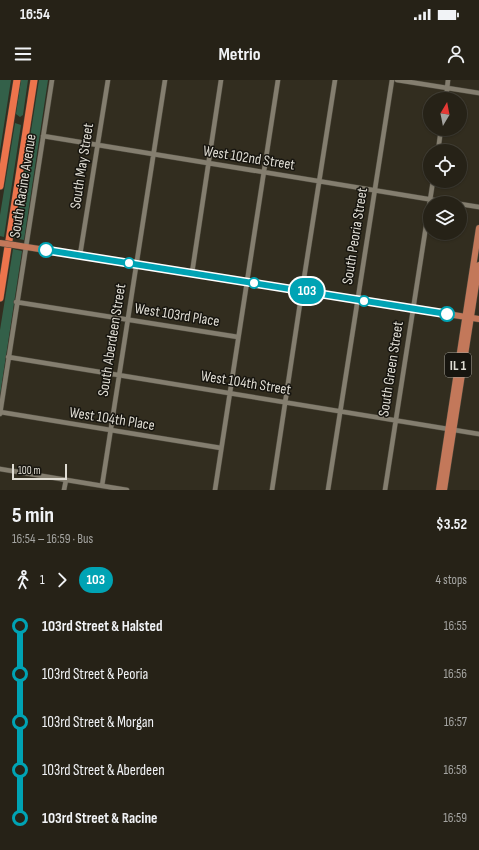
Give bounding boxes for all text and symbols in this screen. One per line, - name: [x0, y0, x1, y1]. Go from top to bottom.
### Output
- text: 16:54: [20, 5, 50, 24]
- icon: menu: [12, 43, 34, 65]
- icon: person: [445, 43, 467, 65]
- text: Metrio: [218, 44, 261, 65]
- north arrow: [423, 92, 467, 136]
- map controls: [423, 92, 467, 240]
- street label: South May Street: [66, 121, 98, 210]
- street label: South Racine Avenue: [5, 133, 41, 239]
- street label: West 102nd Street: [202, 141, 297, 175]
- button: locate: [423, 144, 467, 188]
- street label: South Peoria Street: [338, 186, 372, 286]
- button: layers: [423, 196, 467, 240]
- unlabelled marker: [38, 242, 54, 258]
- unlabelled marker: [123, 257, 135, 269]
- unlabelled marker: [248, 277, 260, 289]
- line badge: 103: [284, 278, 330, 304]
- street label: South Aberdeen Street: [94, 282, 130, 398]
- text: 103: [298, 282, 316, 299]
- unlabelled marker: [358, 295, 370, 307]
- street label: West 103rd Place: [133, 299, 221, 331]
- unlabelled marker: [439, 306, 455, 322]
- street label: South Green Street: [374, 319, 408, 418]
- road number: IL 1: [445, 353, 471, 377]
- street label: West 104th Street: [200, 366, 293, 400]
- street label: West 104th Place: [68, 403, 156, 435]
- scale bar: [12, 462, 67, 481]
- text: 100 m: [18, 464, 40, 477]
- text: 5 min: [12, 502, 54, 529]
- text: $3.52: [436, 515, 467, 534]
- text: 16:54 – 16:59 · Bus: [12, 531, 93, 547]
- icon: walk: [12, 569, 34, 591]
- icon: forward: [51, 569, 73, 591]
- text: 103: [87, 571, 105, 588]
- text: 1: [40, 572, 45, 588]
- text: 4 stops: [436, 572, 467, 588]
- text: 103rd Street & Halsted: [42, 617, 162, 636]
- text: 16:55: [444, 618, 467, 634]
- text: 103rd Street & Peoria: [42, 665, 148, 684]
- text: 16:56: [443, 666, 467, 682]
- text: 103rd Street & Morgan: [42, 713, 154, 732]
- text: 16:57: [444, 714, 467, 730]
- text: 103rd Street & Aberdeen: [42, 761, 165, 780]
- text: 16:58: [443, 762, 467, 778]
- text: 103rd Street & Racine: [42, 809, 157, 828]
- text: 16:59: [443, 810, 467, 826]

